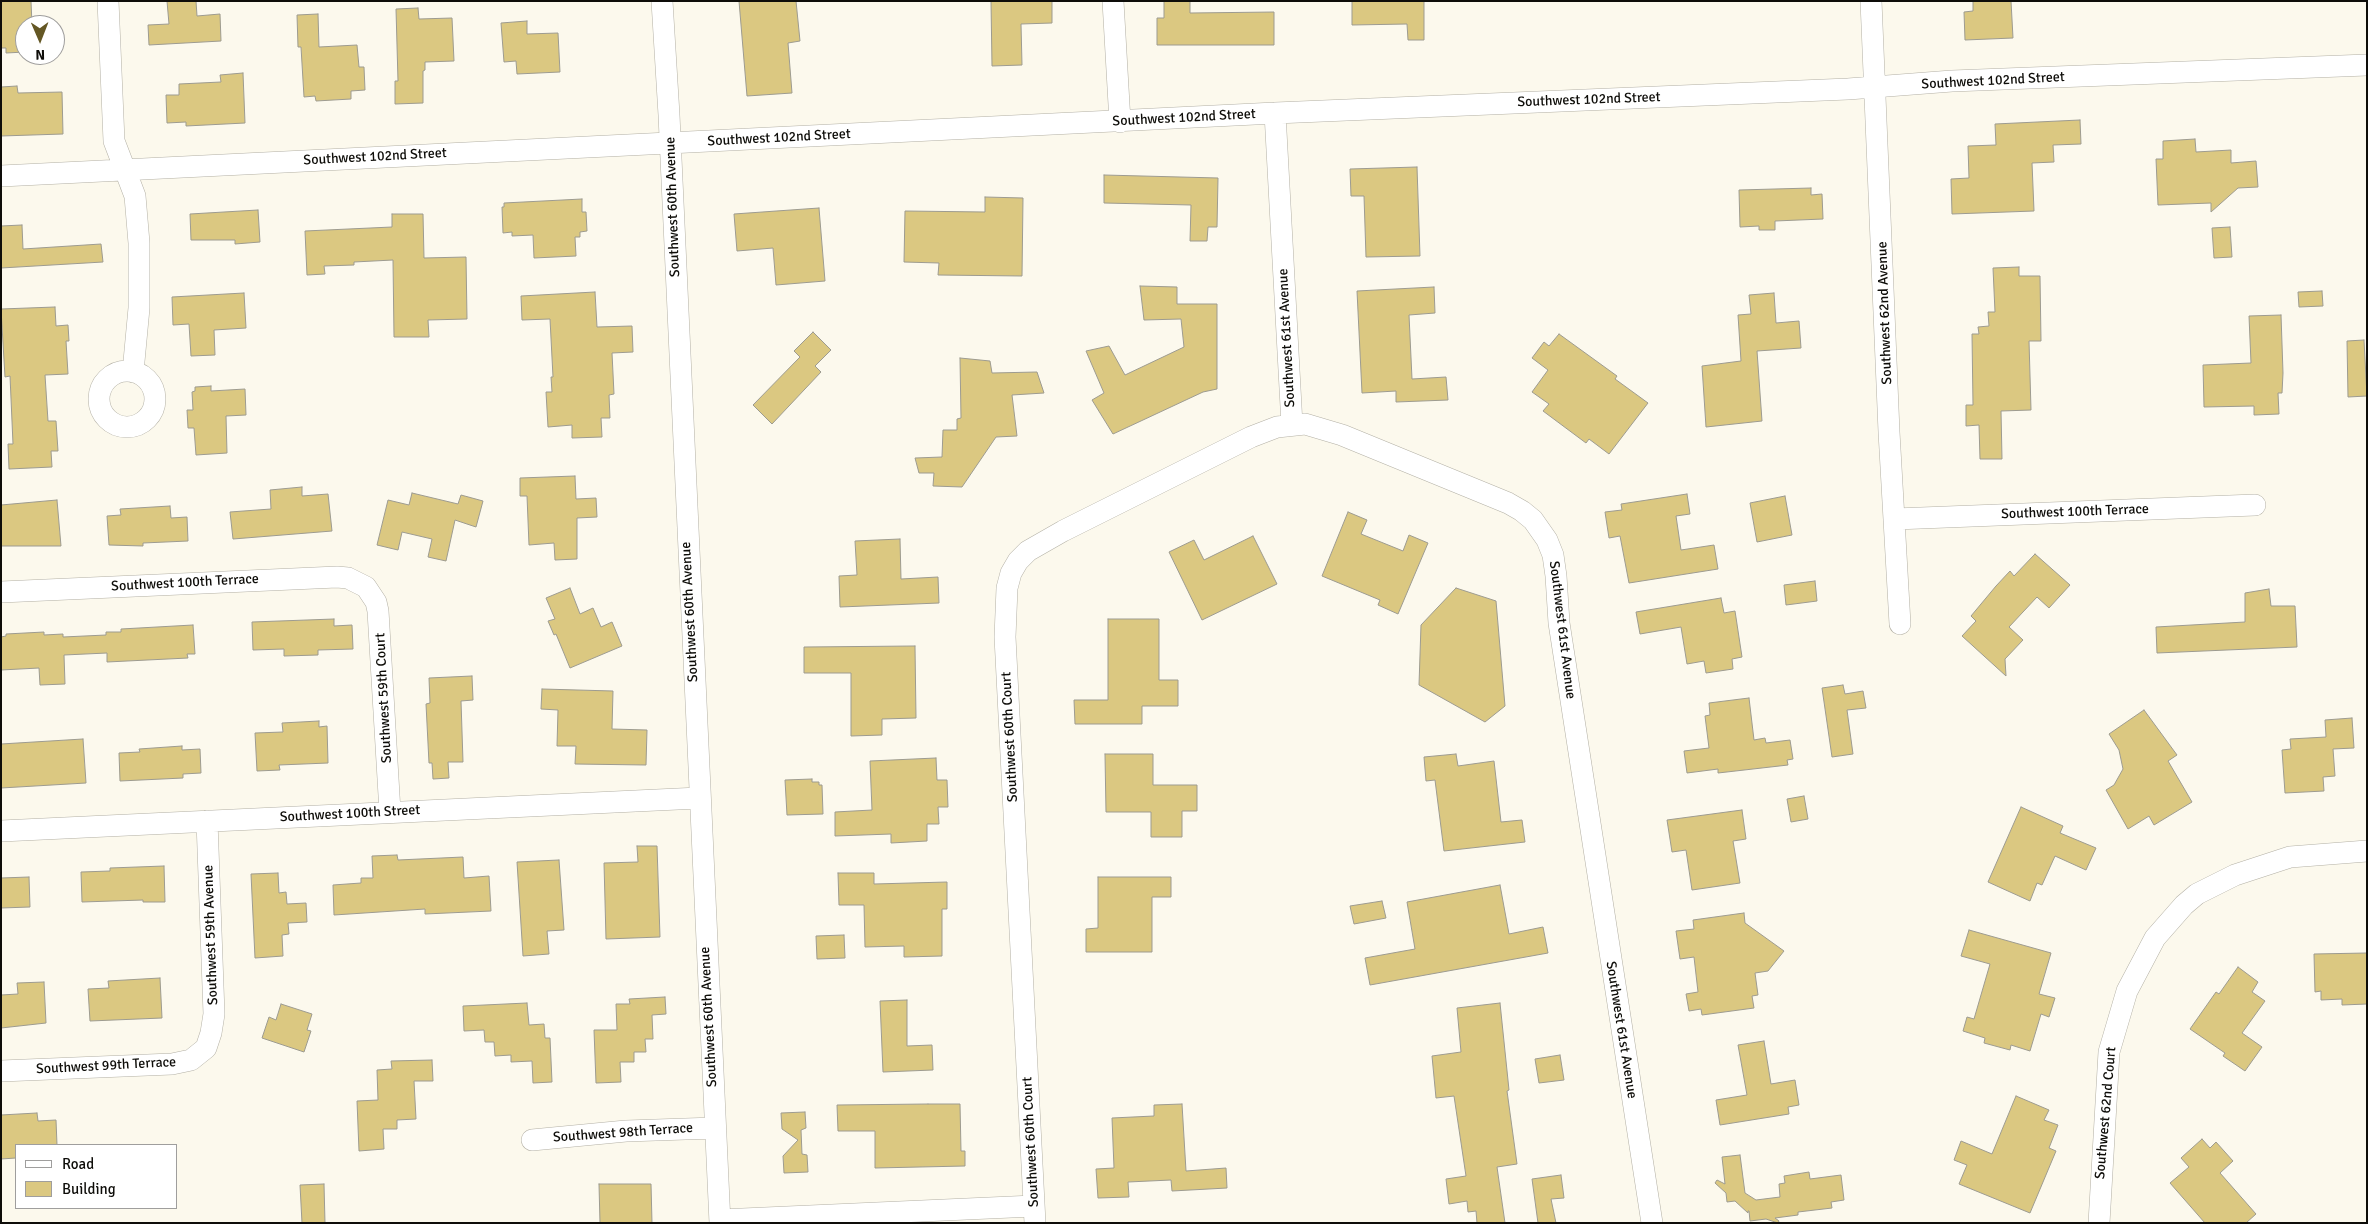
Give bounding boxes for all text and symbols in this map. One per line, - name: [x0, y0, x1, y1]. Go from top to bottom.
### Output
- north arrow: [15, 15, 65, 65]
- text: N: [35, 46, 45, 63]
- street label: Southwest 102nd Street: [1921, 69, 2065, 93]
- street label: Southwest 102nd Street: [1517, 89, 1661, 111]
- street label: Southwest 102nd Street: [1112, 106, 1256, 130]
- street label: Southwest 102nd Street: [707, 126, 851, 150]
- street label: Southwest 60th Avenue: [662, 136, 684, 278]
- street label: Southwest 102nd Street: [303, 145, 447, 169]
- street label: Southwest 62nd Avenue: [1874, 241, 1896, 385]
- street label: Southwest 61st Avenue: [1275, 268, 1299, 408]
- street label: Southwest 100th Terrace: [2001, 501, 2149, 523]
- street label: Southwest 60th Avenue: [678, 541, 702, 683]
- street label: Southwest 61st Avenue: [1545, 560, 1579, 700]
- street label: Southwest 100th Terrace: [111, 571, 259, 595]
- street label: Southwest 59th Court: [372, 632, 396, 764]
- street label: Southwest 60th Court: [998, 671, 1022, 803]
- street label: Southwest 100th Street: [279, 802, 421, 826]
- street label: Southwest 59th Avenue: [200, 864, 222, 1006]
- street label: Southwest 60th Avenue: [697, 946, 721, 1088]
- street label: Southwest 61st Avenue: [1602, 960, 1640, 1100]
- street label: Southwest 62nd Court: [2092, 1046, 2120, 1180]
- street label: Southwest 99th Terrace: [36, 1054, 176, 1078]
- street label: Southwest 60th Court: [1019, 1076, 1043, 1208]
- street label: Southwest 98th Terrace: [552, 1120, 694, 1146]
- legend: [15, 1144, 178, 1209]
- text: Road: [62, 1155, 94, 1173]
- text: Building: [62, 1180, 116, 1198]

